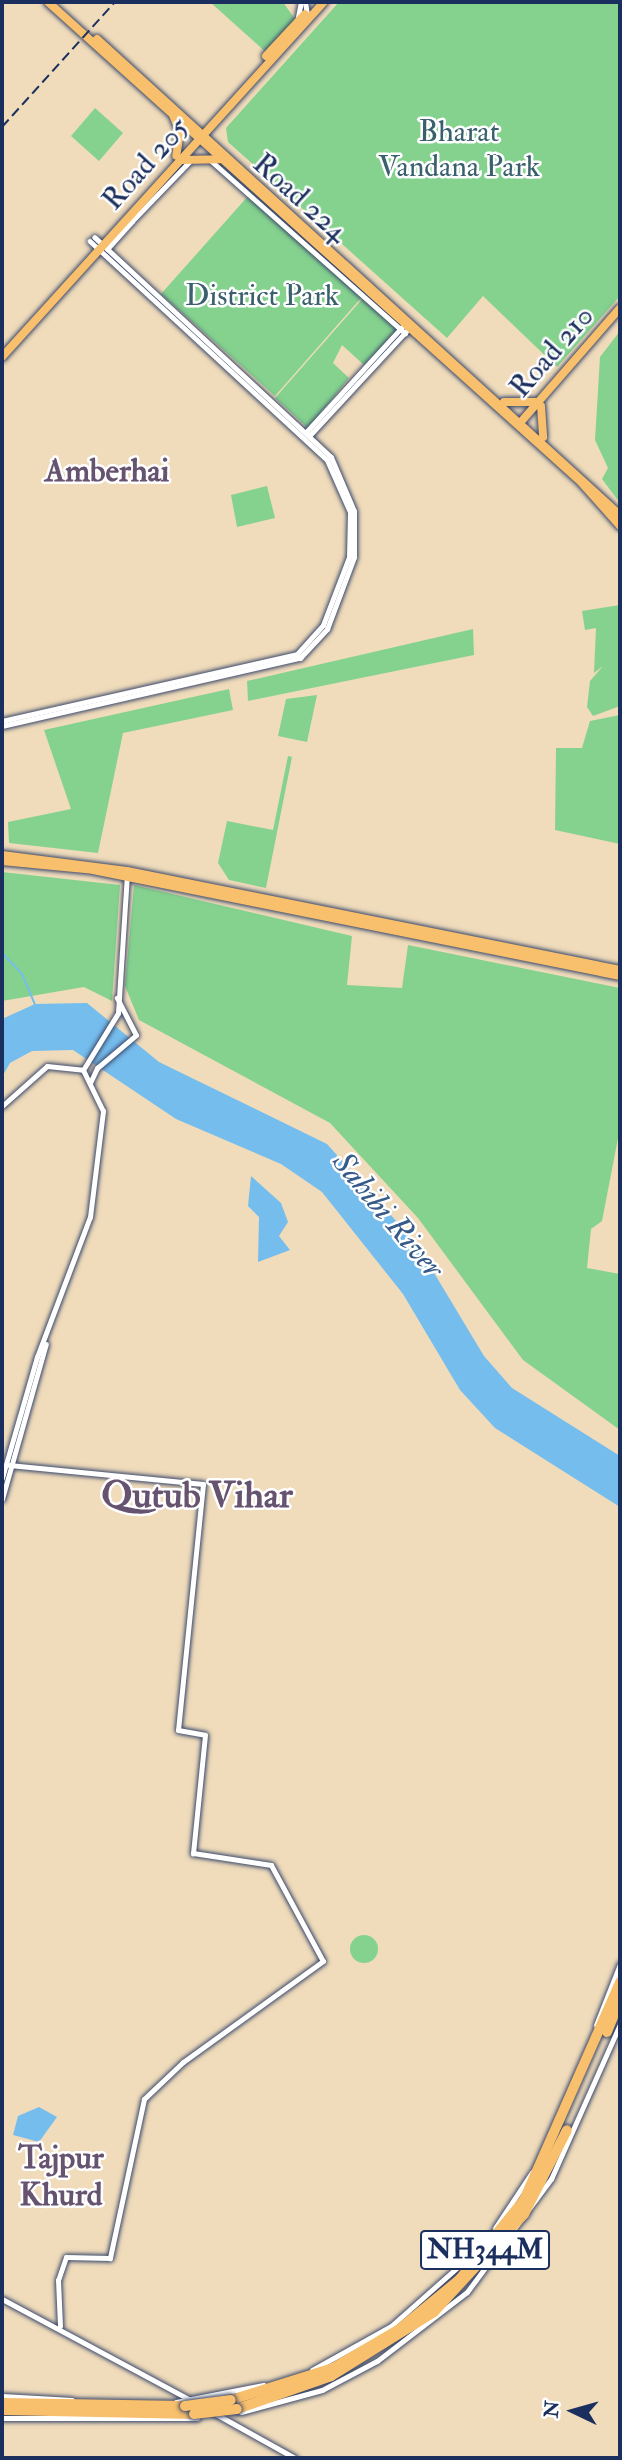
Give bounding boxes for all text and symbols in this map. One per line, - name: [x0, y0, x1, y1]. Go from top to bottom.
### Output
- street label: Road 205: [95, 110, 197, 218]
- park label: Bharat Vandana Park: [378, 114, 540, 184]
- street label: Road 224: [245, 146, 355, 250]
- park label: District Park: [185, 278, 339, 314]
- street label: Road 210: [502, 299, 602, 405]
- district label: Amberhai: [45, 452, 169, 490]
- water label: Sahibi River: [324, 1144, 452, 1286]
- district label: Qutub Vihar: [101, 1474, 293, 1518]
- district label: Tajpur Khurd: [18, 2140, 104, 2215]
- road number: NH344M: [419, 2226, 552, 2274]
- north arrow: [538, 2376, 608, 2446]
- text: N: [539, 2400, 565, 2419]

